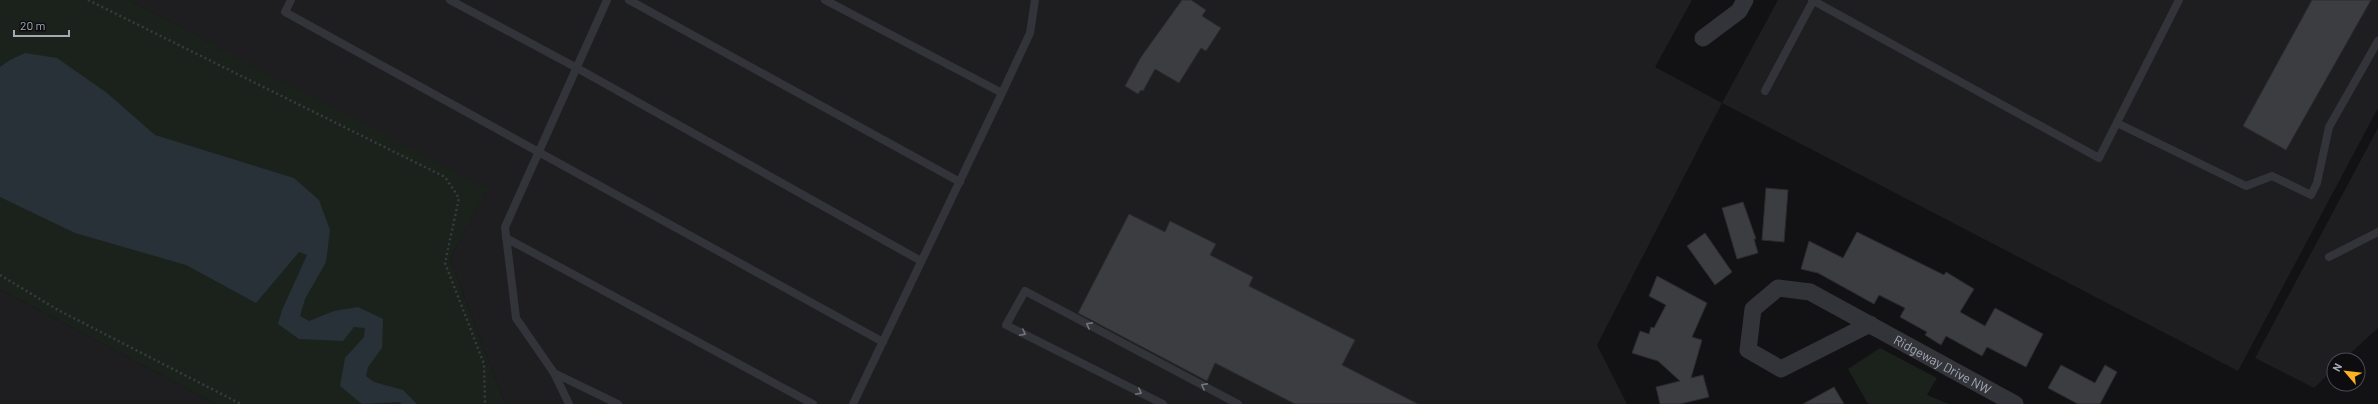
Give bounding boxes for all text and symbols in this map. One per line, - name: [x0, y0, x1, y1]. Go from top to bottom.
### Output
- scale bar: [14, 12, 69, 38]
- text: 20 m: [20, 18, 46, 32]
- one-way arrow: [1086, 322, 1093, 330]
- one-way arrow: [1019, 329, 1027, 336]
- street label: Ridgeway Drive NW: [1891, 331, 1994, 398]
- north arrow: [2326, 352, 2366, 392]
- text: N: [2329, 361, 2344, 373]
- one-way arrow: [1201, 383, 1208, 391]
- one-way arrow: [1135, 387, 1143, 395]

